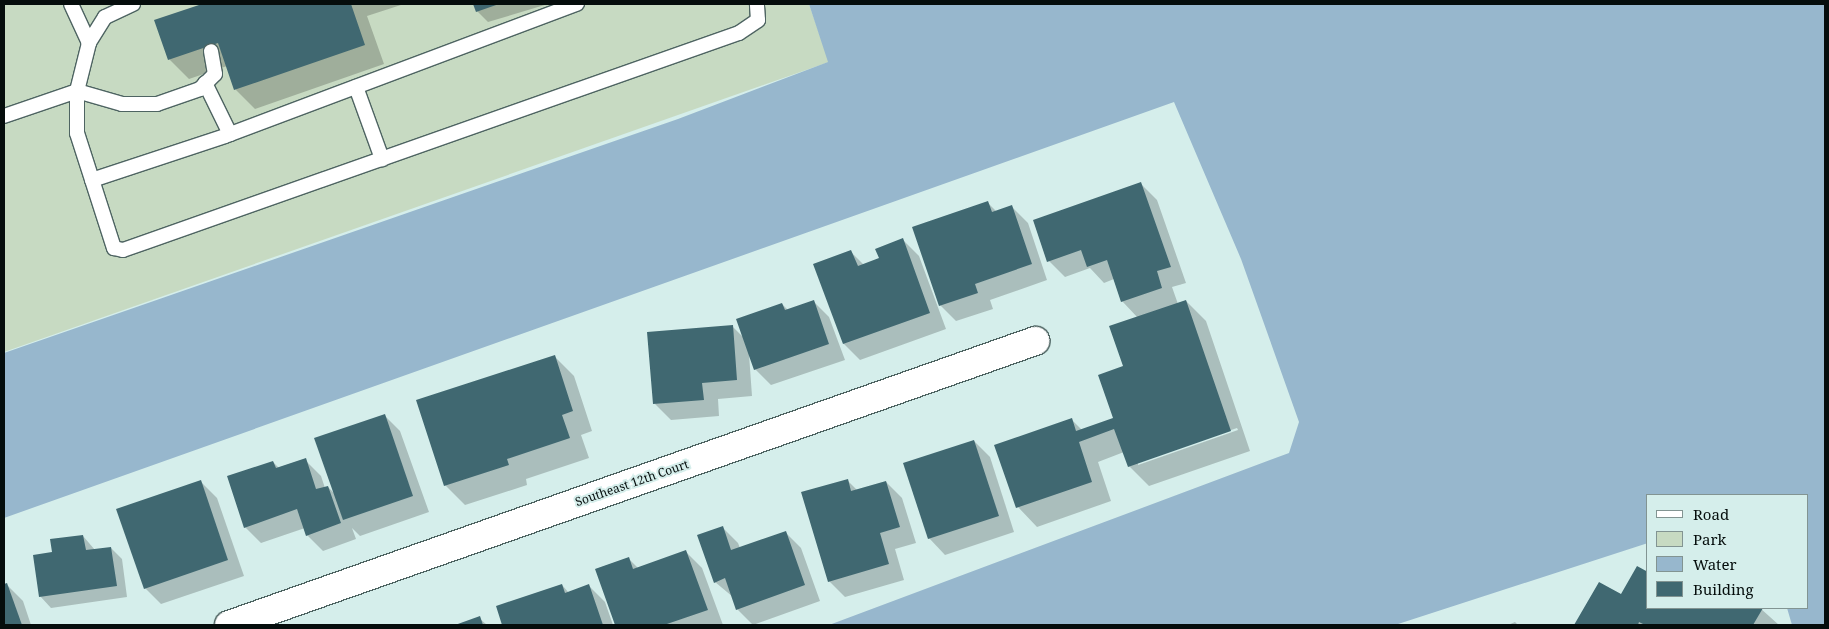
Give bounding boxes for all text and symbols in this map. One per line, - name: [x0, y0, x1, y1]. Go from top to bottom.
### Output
- street label: Southeast 12th Court: [573, 457, 691, 509]
- legend: [1646, 494, 1809, 609]
- text: Road: [1693, 504, 1729, 524]
- text: Park: [1693, 529, 1726, 549]
- text: Water: [1693, 554, 1736, 574]
- text: Building: [1693, 579, 1754, 599]

